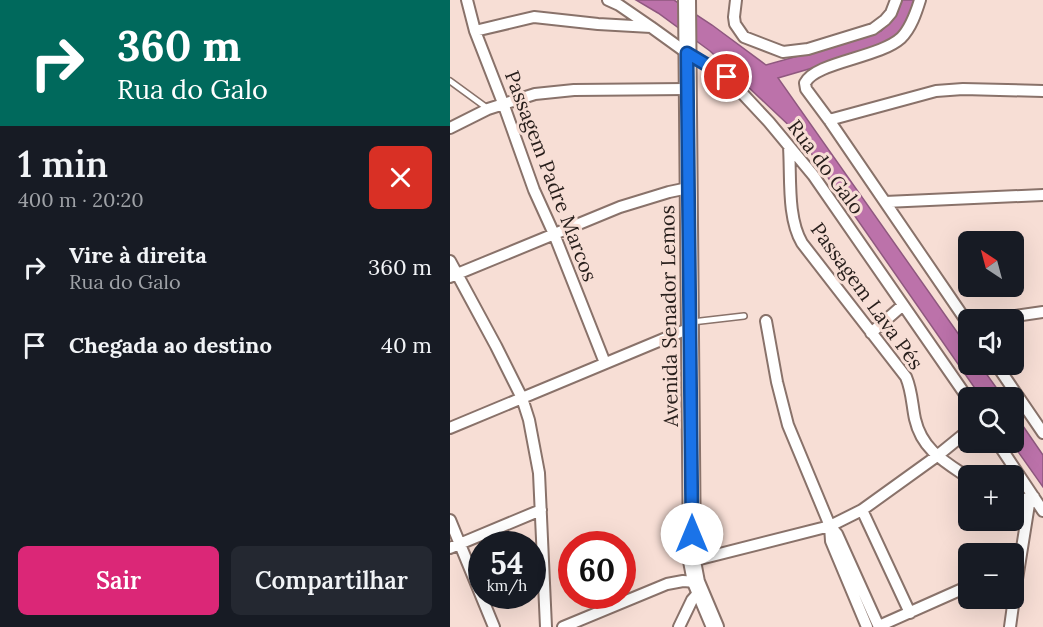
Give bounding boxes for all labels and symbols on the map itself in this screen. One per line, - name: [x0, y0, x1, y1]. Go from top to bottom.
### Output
- pin: [701, 51, 752, 102]
- street label: Passagem Padre Marcos: [500, 67, 603, 285]
- street label: Rua do Galo: [783, 115, 870, 219]
- street label: Avenida Senador Lemos: [654, 205, 683, 428]
- street label: Passagem Lava Pés: [806, 217, 929, 374]
- north arrow: [958, 231, 1024, 297]
- position arrow: [660, 502, 724, 566]
- speed limit sign: 60: [558, 531, 636, 609]

